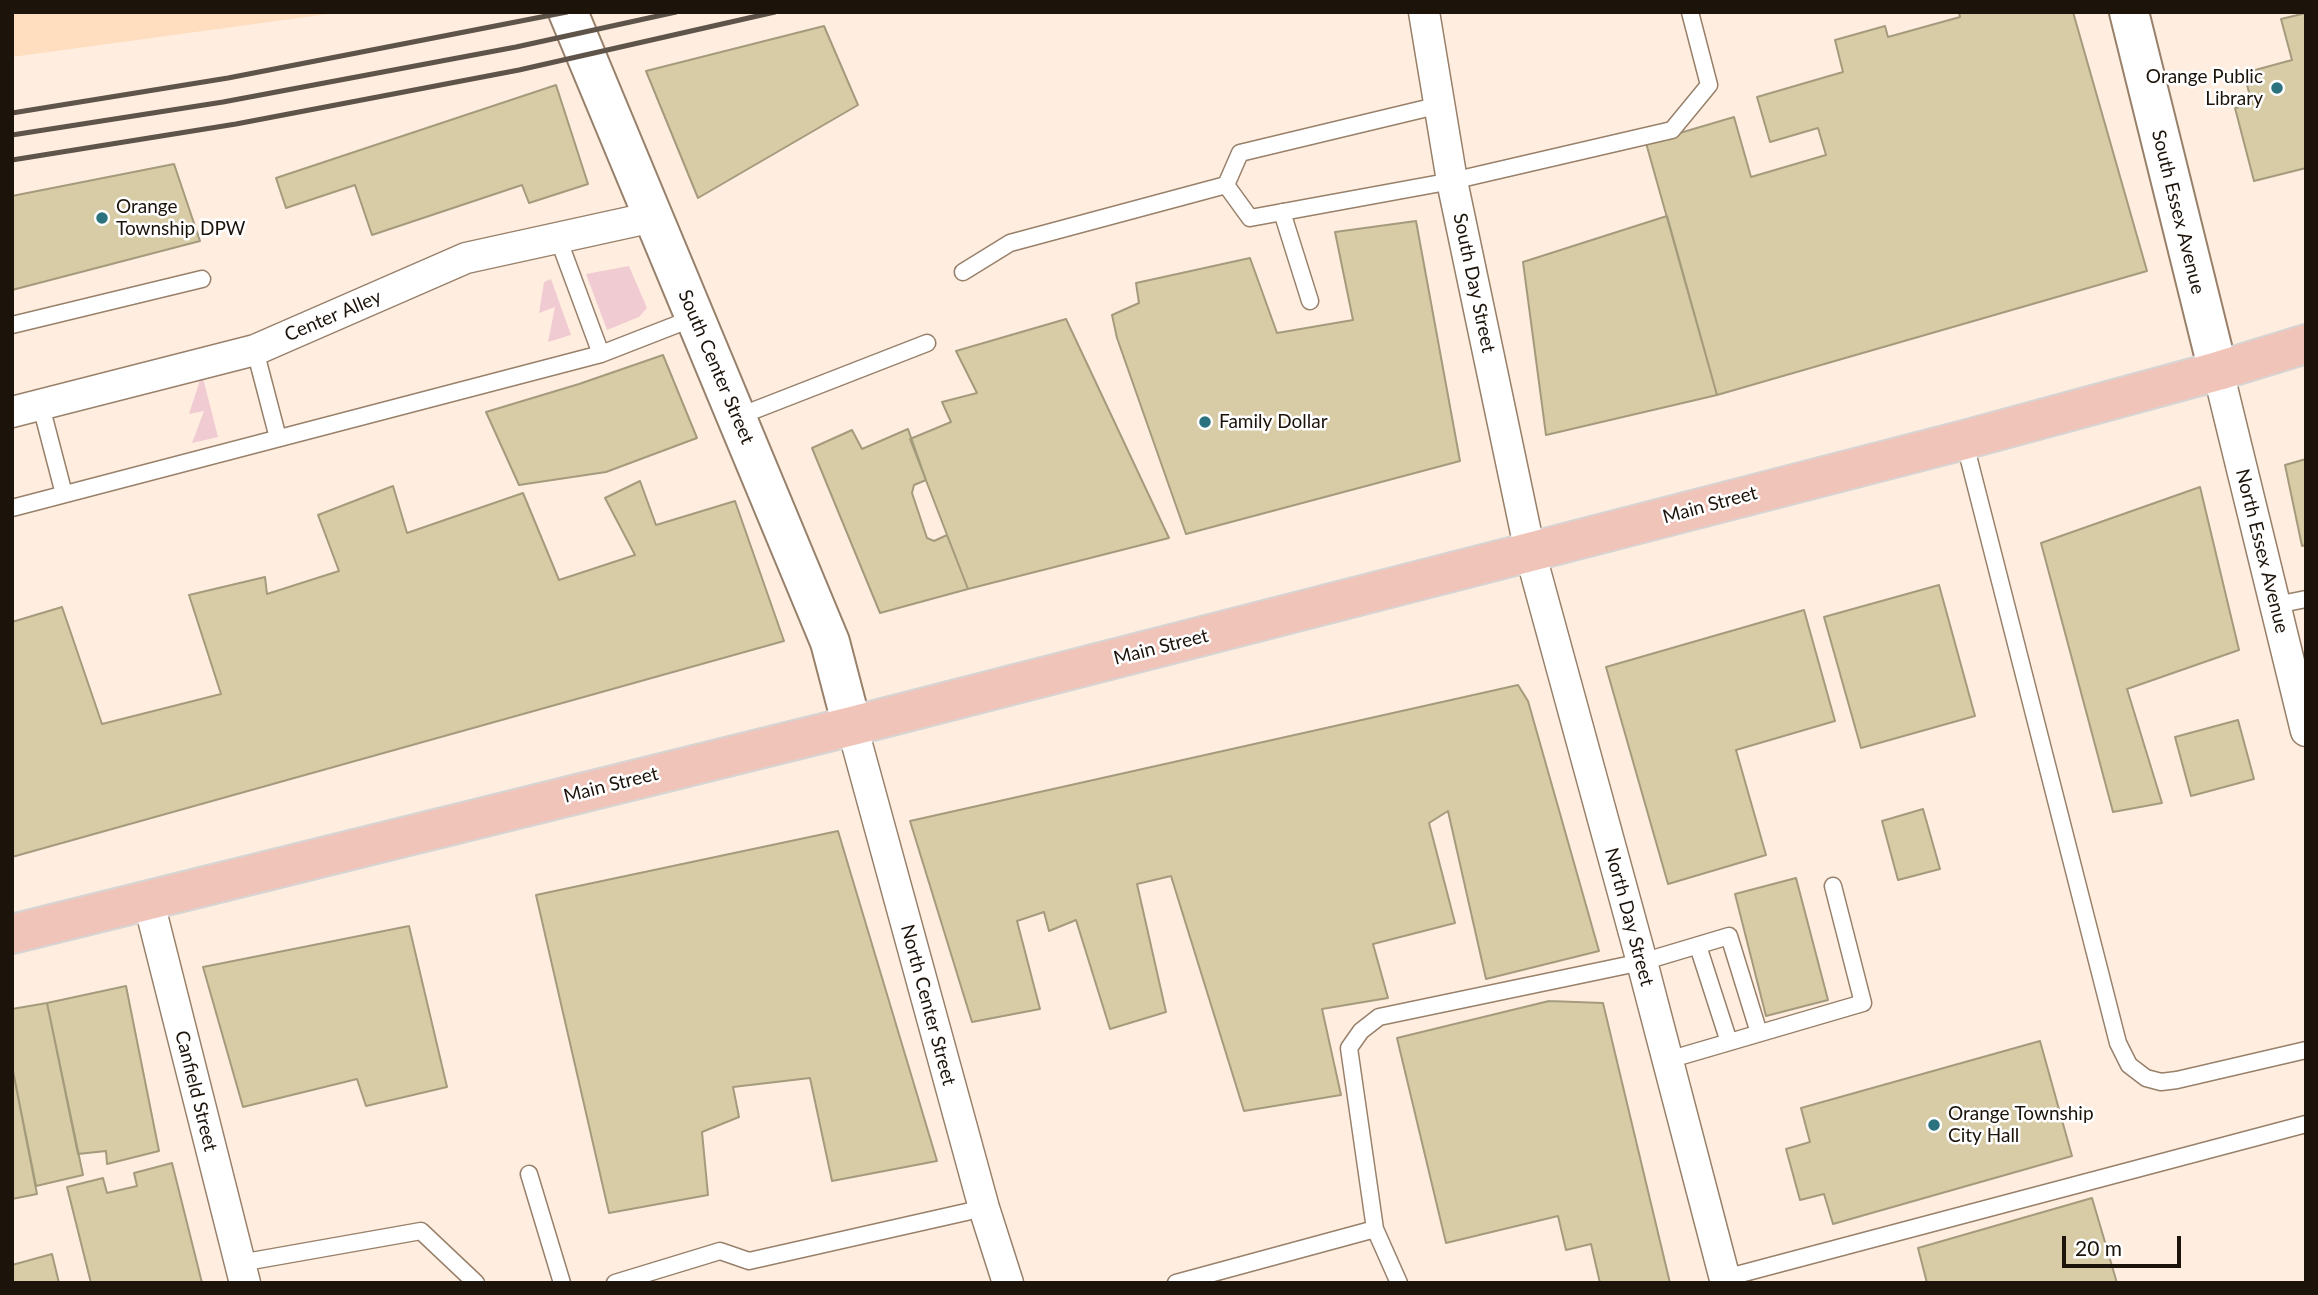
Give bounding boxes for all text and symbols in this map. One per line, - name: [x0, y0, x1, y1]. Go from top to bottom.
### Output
- place label: Orange Public Library: [2146, 66, 2263, 110]
- marker: Orange Public Library: [2269, 80, 2285, 96]
- street label: South Essex Avenue: [2147, 128, 2209, 296]
- place label: Orange Township DPW: [116, 196, 245, 240]
- marker: Orange Township DPW: [94, 210, 110, 226]
- street label: South Day Street: [1448, 211, 1500, 355]
- street label: Center Alley: [281, 285, 385, 347]
- street label: South Center Street: [673, 286, 759, 448]
- place label: Family Dollar: [1219, 411, 1328, 433]
- marker: Family Dollar: [1197, 414, 1213, 430]
- street label: North Essex Avenue: [2231, 466, 2293, 636]
- street label: Main Street: [1660, 481, 1760, 529]
- street label: Main Street: [1111, 624, 1211, 670]
- street label: Main Street: [561, 762, 661, 808]
- street label: North Day Street: [1600, 845, 1658, 989]
- street label: North Center Street: [896, 922, 960, 1088]
- street label: Canfield Street: [170, 1028, 222, 1154]
- place label: Orange Township City Hall: [1948, 1103, 2094, 1147]
- marker: Orange Township City Hall: [1926, 1117, 1942, 1133]
- scale bar: [2066, 1222, 2185, 1266]
- text: 20 m: [2075, 1235, 2122, 1260]

